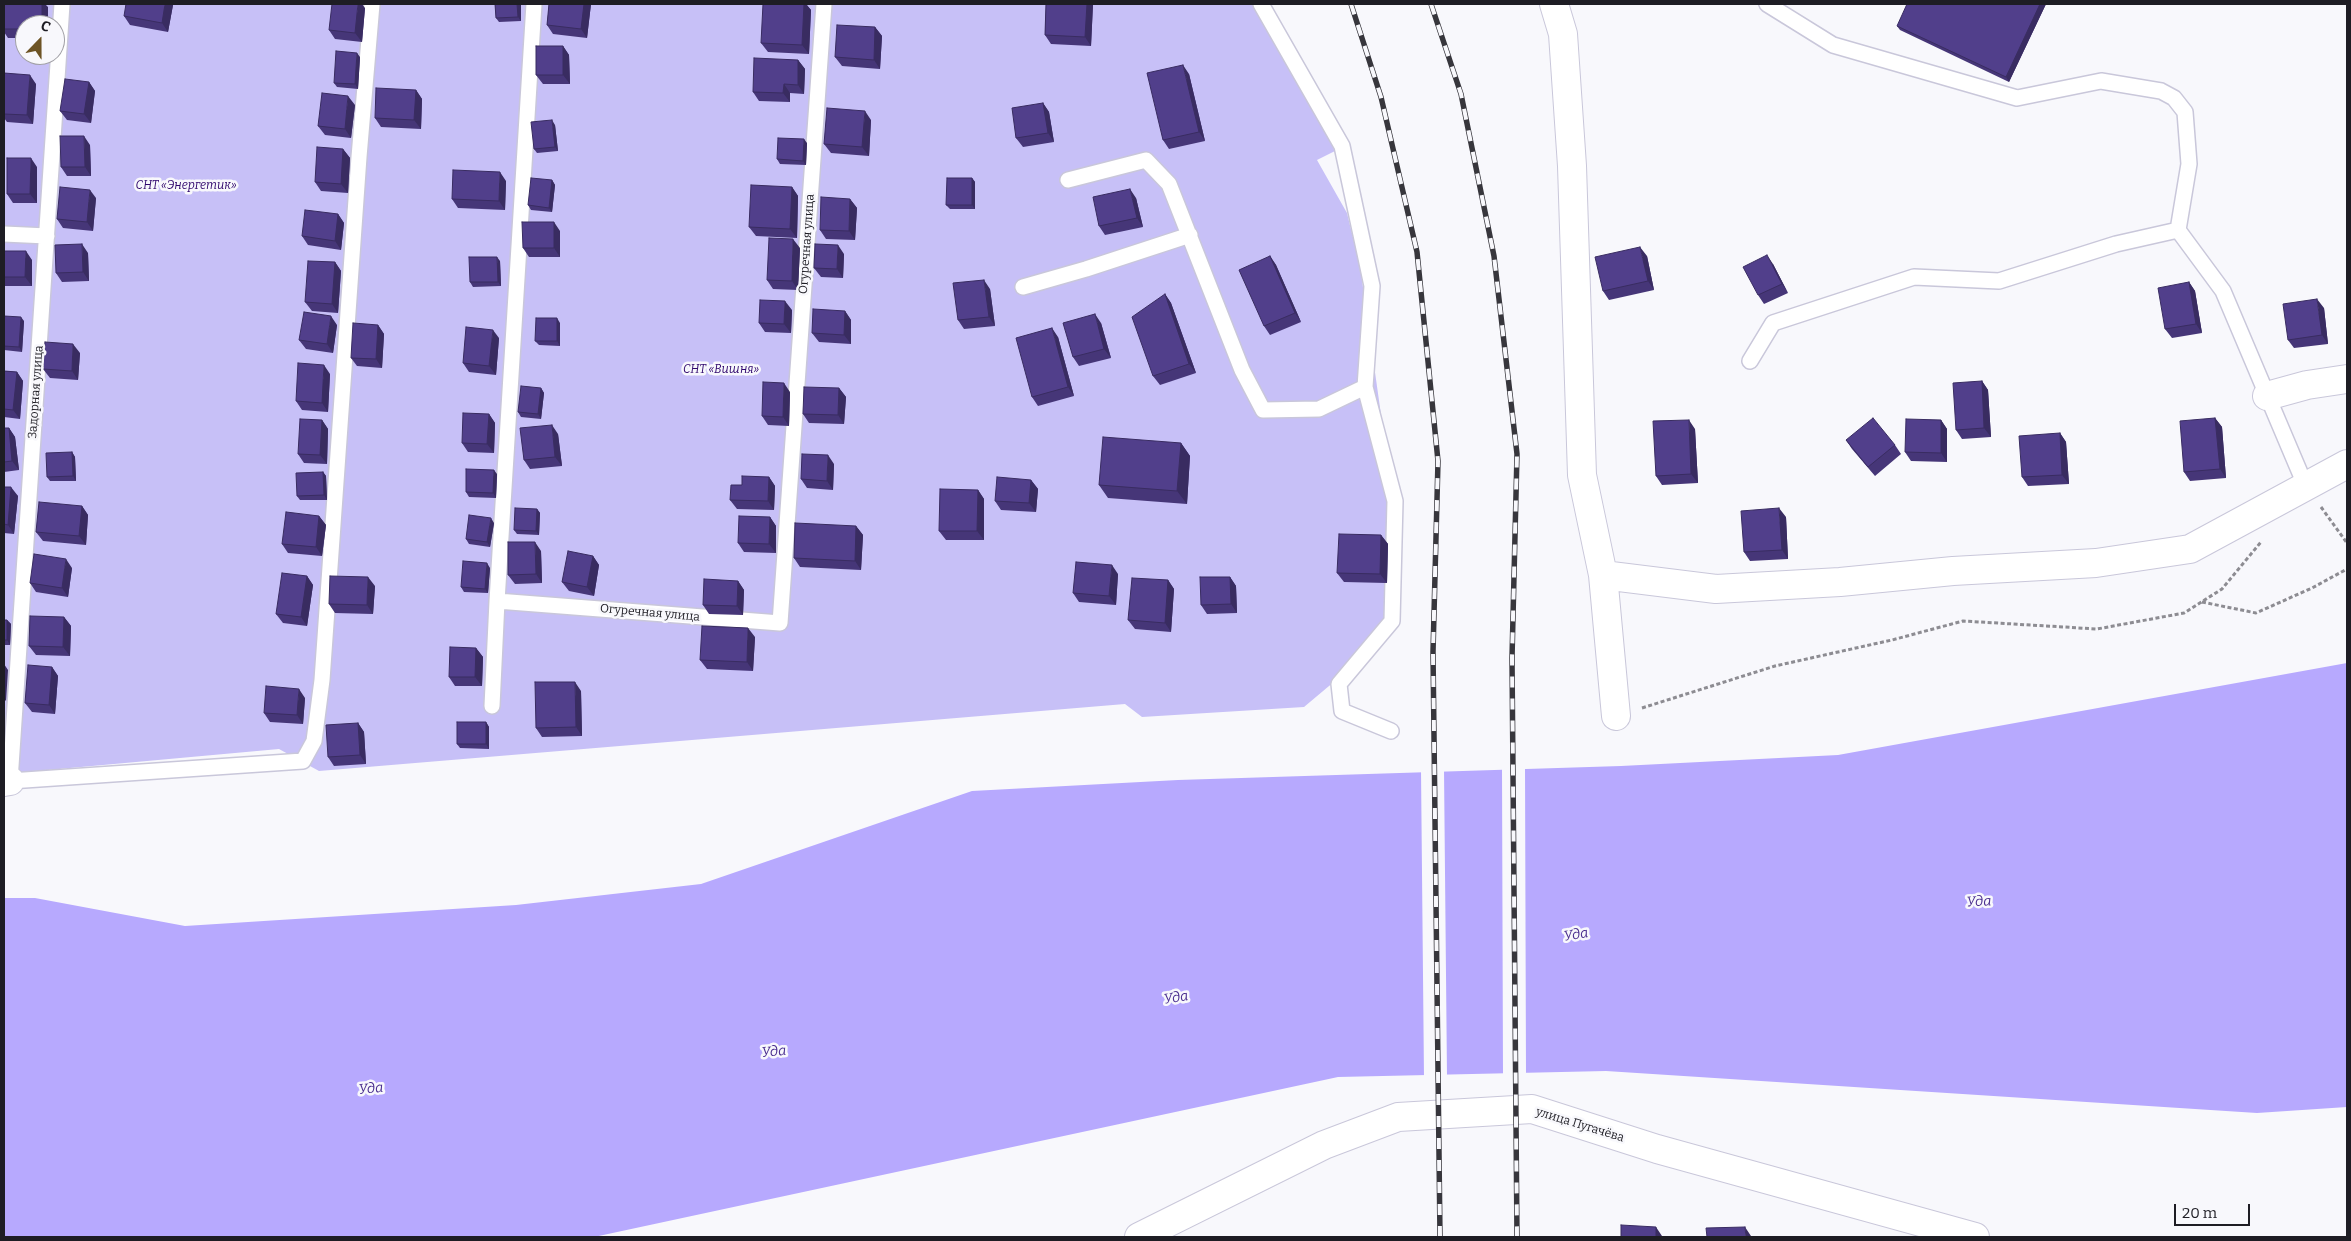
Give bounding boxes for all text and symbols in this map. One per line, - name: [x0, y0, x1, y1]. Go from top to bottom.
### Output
- north arrow: [15, 15, 65, 65]
- text: С: [38, 17, 53, 36]
- park label: СНТ «Энергетик»: [135, 179, 237, 193]
- street label: Огуречная улица: [796, 193, 818, 295]
- street label: Задорная улица: [26, 345, 46, 439]
- park label: СНТ «Вишня»: [683, 363, 759, 377]
- street label: Огуречная улица: [599, 601, 701, 625]
- water label: Уда: [1966, 893, 1992, 911]
- water label: Уда: [1562, 925, 1590, 945]
- water label: Уда: [1162, 988, 1190, 1008]
- water label: Уда: [761, 1043, 787, 1061]
- water label: Уда: [358, 1080, 384, 1098]
- street label: улица Пугачёва: [1534, 1105, 1626, 1145]
- scale bar: [2176, 1194, 2252, 1226]
- text: 20 m: [2182, 1204, 2217, 1222]

